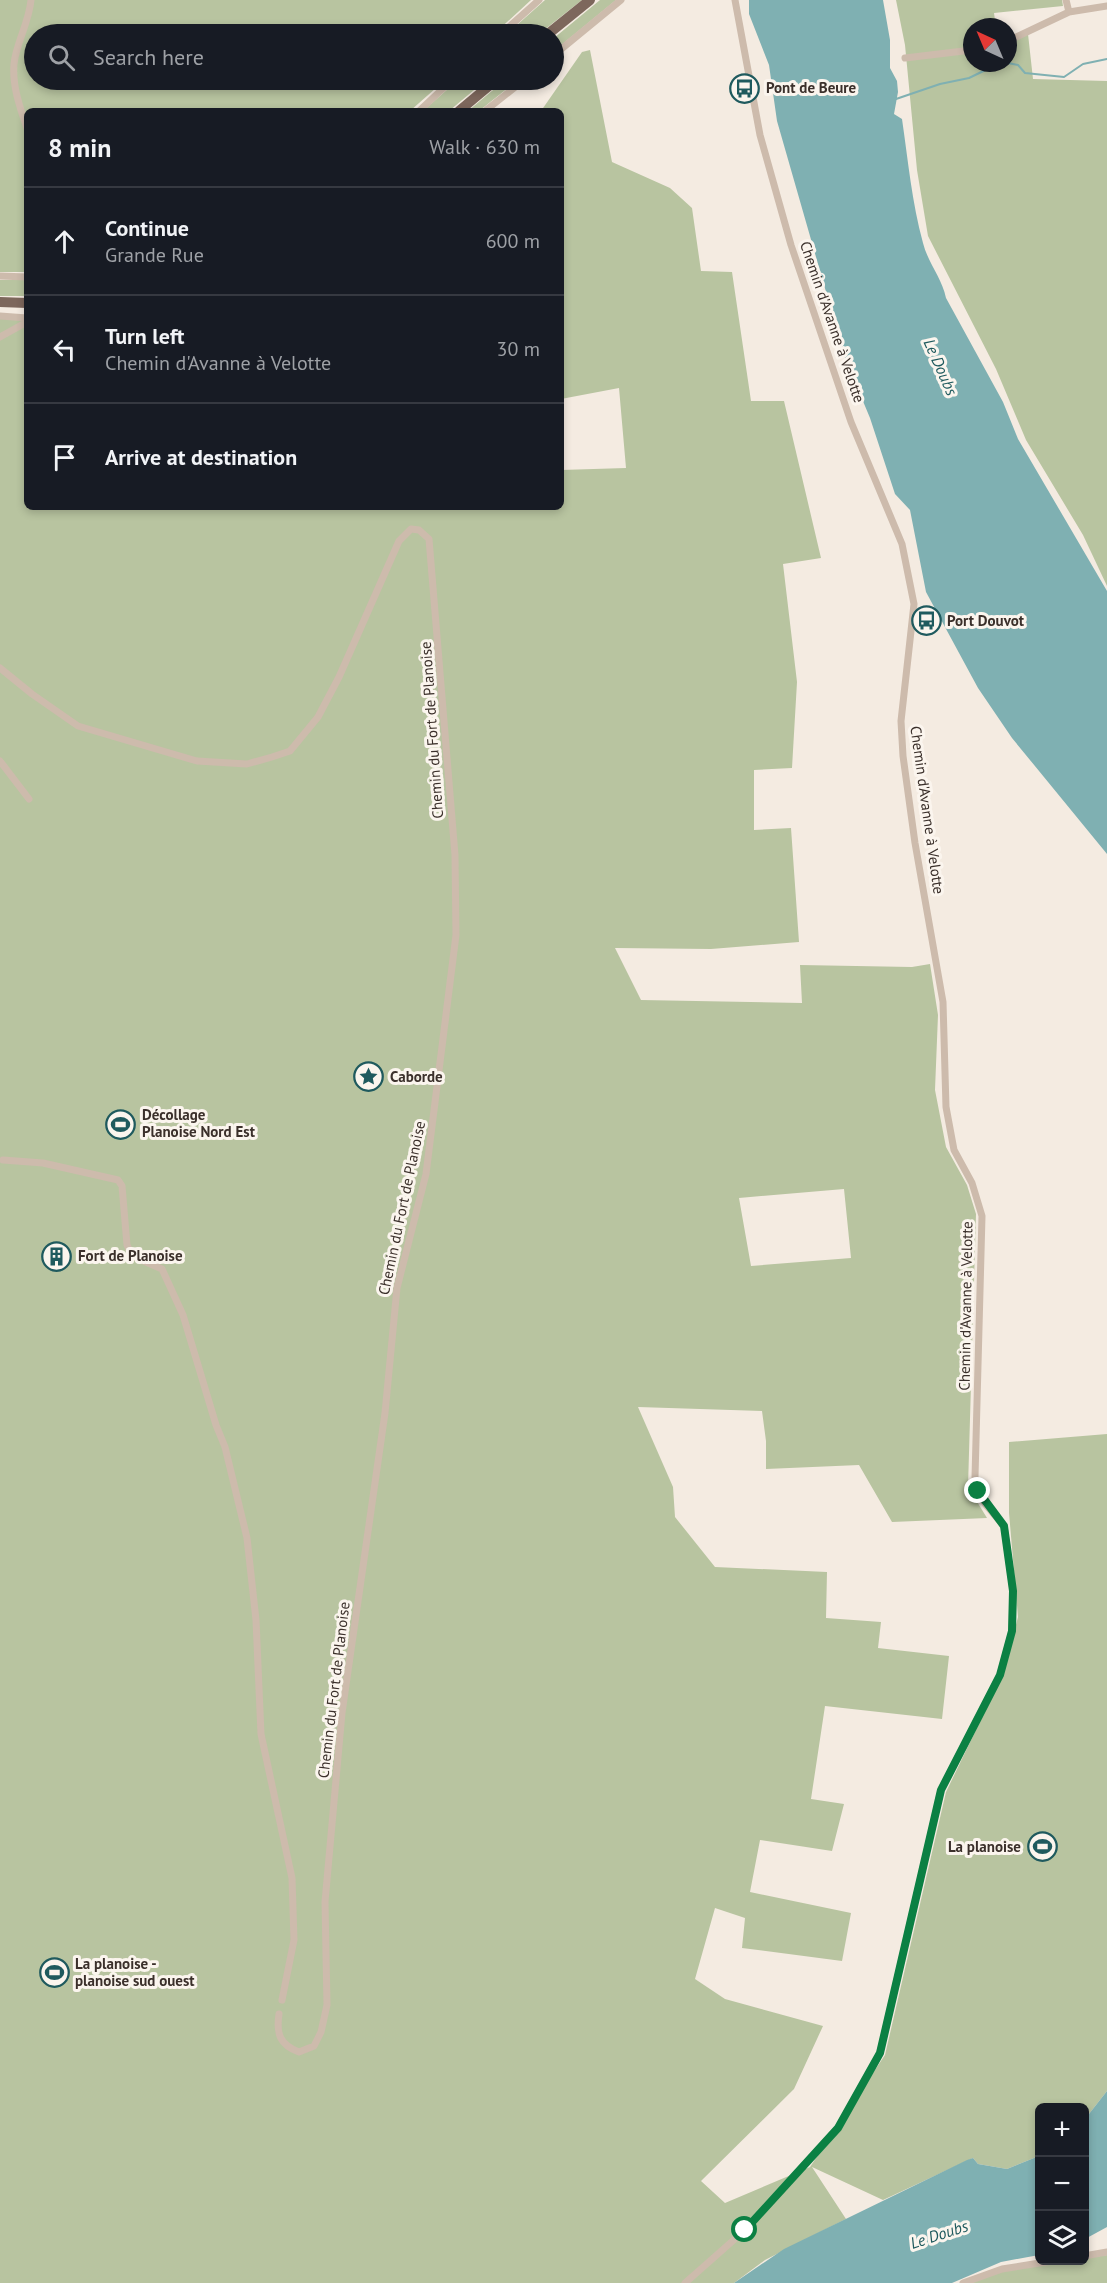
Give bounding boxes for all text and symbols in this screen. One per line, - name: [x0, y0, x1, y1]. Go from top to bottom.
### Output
- north arrow: [963, 18, 1017, 72]
- search box: [24, 24, 564, 90]
- icon: search: [45, 41, 78, 74]
- text: Search here: [93, 43, 204, 71]
- bus stop icon: Pont de Beure: [729, 72, 761, 104]
- place label: Pont de Beure: [766, 78, 857, 97]
- text: 8 min: [48, 131, 111, 164]
- text: Walk · 630 m: [429, 134, 540, 160]
- text: Continue: [105, 214, 189, 242]
- icon: ahead: [48, 225, 81, 258]
- text: 600 m: [486, 228, 540, 254]
- street label: Chemin d'Avanne à Velotte: [796, 239, 869, 405]
- text: Grande Rue: [105, 242, 204, 268]
- text: Turn left: [105, 322, 185, 350]
- icon: left: [48, 333, 81, 366]
- text: 30 m: [497, 336, 540, 362]
- water label: Le Doubs: [920, 336, 963, 399]
- text: Chemin d'Avanne à Velotte: [105, 350, 331, 376]
- icon: arrive: [48, 441, 81, 474]
- text: Arrive at destination: [105, 443, 297, 471]
- bus stop icon: Port Douvot: [910, 605, 942, 637]
- place label: Port Douvot: [947, 611, 1025, 630]
- street label: Chemin du Fort de Planoise: [416, 641, 447, 819]
- street label: Chemin d'Avanne à Velotte: [906, 725, 949, 895]
- place icon: Caborde: [353, 1061, 385, 1093]
- place label: Caborde: [390, 1067, 443, 1086]
- place label: Décollage Planoise Nord Est: [142, 1105, 256, 1141]
- sports icon: Décollage Planoise Nord Est: [105, 1108, 137, 1140]
- street label: Chemin du Fort de Planoise: [374, 1119, 429, 1297]
- street label: Chemin d'Avanne à Velotte: [955, 1221, 976, 1391]
- building icon: Fort de Planoise: [41, 1240, 73, 1272]
- place label: Fort de Planoise: [78, 1246, 183, 1265]
- route end: [964, 1477, 990, 1503]
- street label: Chemin du Fort de Planoise: [313, 1601, 354, 1779]
- sports icon: La planoise: [1026, 1831, 1058, 1863]
- place label: La planoise: [948, 1837, 1021, 1856]
- place label: La planoise - planoise sud ouest: [75, 1954, 195, 1990]
- sports icon: La planoise - planoise sud ouest: [38, 1957, 70, 1989]
- map controls: [1035, 2103, 1089, 2265]
- button: +: [1035, 2103, 1089, 2157]
- button: −: [1035, 2157, 1089, 2211]
- button: layers: [1035, 2211, 1089, 2265]
- water label: Le Doubs: [907, 2215, 971, 2253]
- route start: [731, 2216, 757, 2242]

